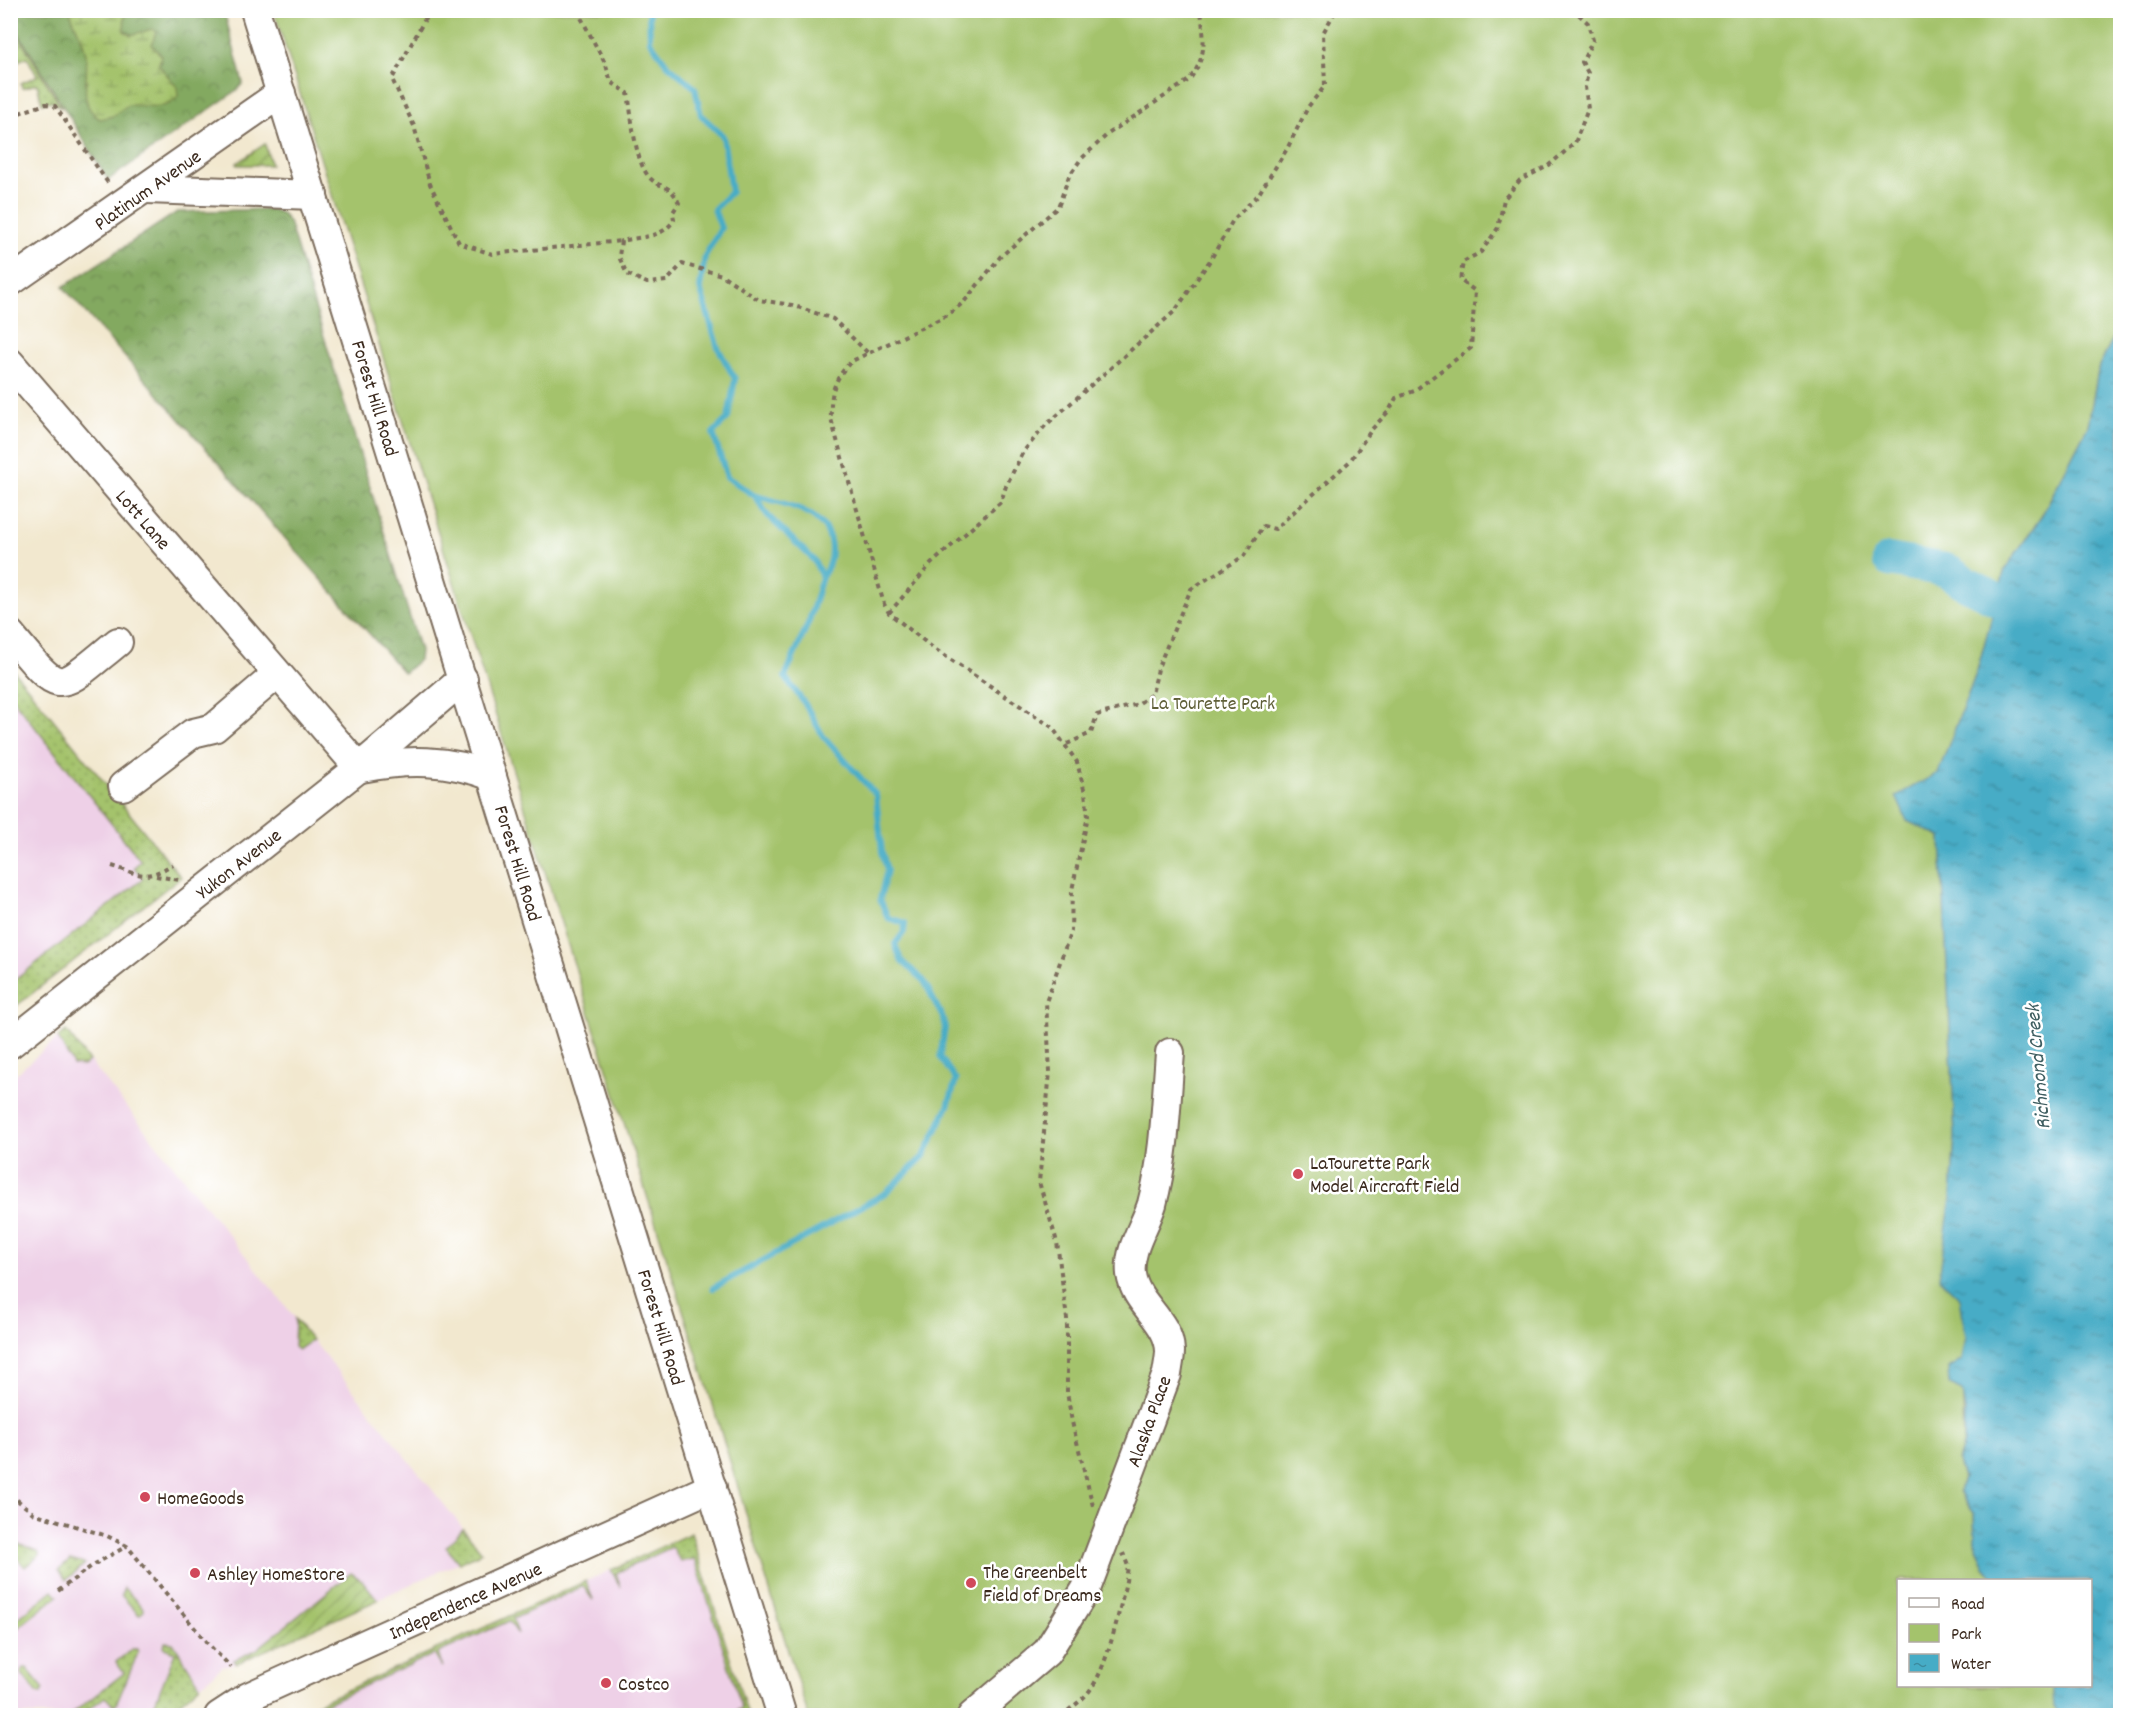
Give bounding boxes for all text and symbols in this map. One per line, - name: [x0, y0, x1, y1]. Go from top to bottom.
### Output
- street label: Platinum Avenue: [89, 144, 208, 239]
- street label: Forest Hill Road: [342, 337, 404, 460]
- street label: Lott Lane: [108, 485, 176, 557]
- park label: La Tourette Park: [1151, 691, 1275, 719]
- street label: Forest Hill Road: [485, 802, 547, 925]
- street label: Yukon Avenue: [191, 823, 289, 908]
- water label: Richmond Creek: [2019, 1001, 2060, 1131]
- place label: LaTourette Park Model Aircraft Field: [1310, 1151, 1460, 1202]
- marker: LaTourette Park Model Aircraft Field: [1291, 1167, 1305, 1181]
- street label: Forest Hill Road: [628, 1266, 690, 1389]
- street label: Alaska Place: [1121, 1372, 1180, 1472]
- place label: HomeGoods: [157, 1486, 244, 1514]
- marker: HomeGoods: [138, 1490, 152, 1504]
- street label: Independence Avenue: [385, 1556, 547, 1649]
- place label: The Greenbelt Field of Dreams: [983, 1560, 1102, 1611]
- place label: Ashley HomeStore: [207, 1562, 345, 1590]
- marker: Ashley HomeStore: [188, 1566, 202, 1580]
- marker: The Greenbelt Field of Dreams: [964, 1576, 978, 1590]
- legend: [1897, 1579, 2092, 1687]
- text: Road: [1951, 1593, 1985, 1618]
- text: Park: [1951, 1623, 1982, 1648]
- text: Water: [1951, 1653, 1991, 1678]
- place label: Costco: [618, 1672, 670, 1700]
- marker: Costco: [599, 1676, 613, 1690]

